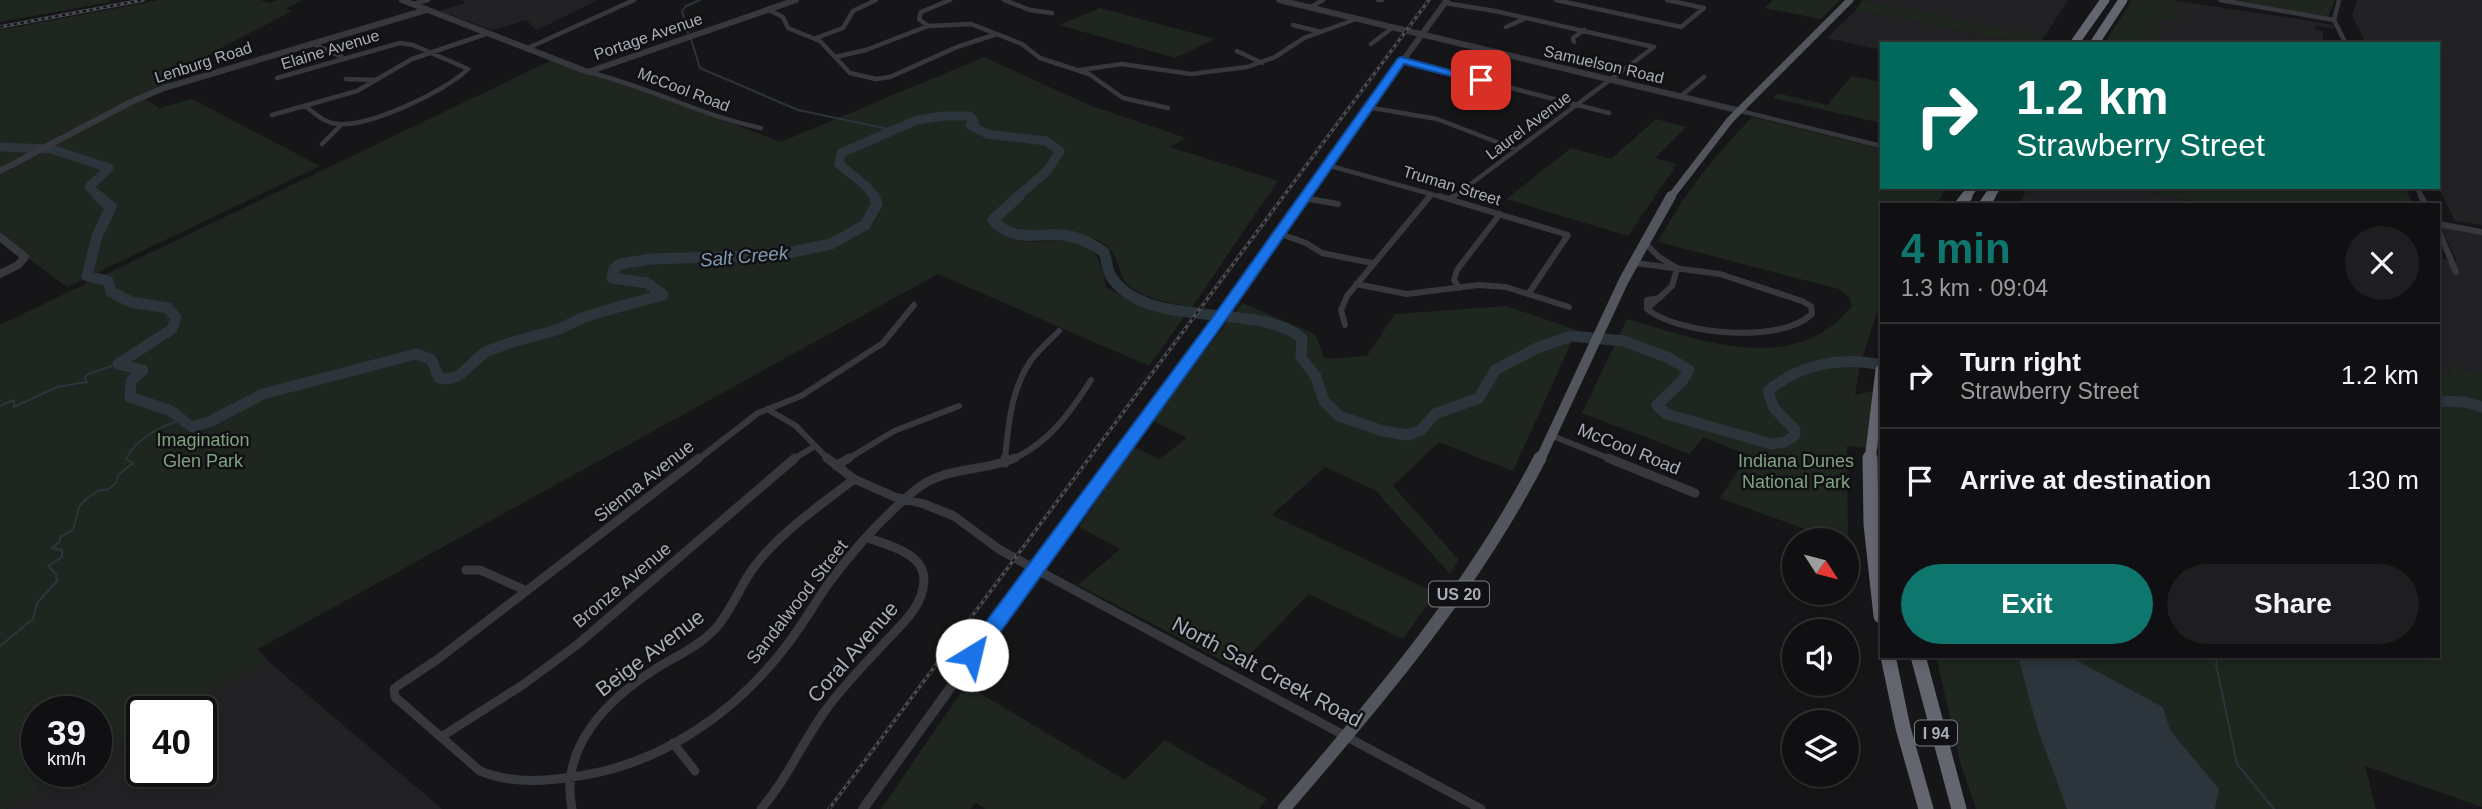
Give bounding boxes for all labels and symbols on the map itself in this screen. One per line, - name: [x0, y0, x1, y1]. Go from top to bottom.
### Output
- street label: Portage Avenue: [592, 10, 705, 63]
- street label: Elaine Avenue: [279, 26, 382, 73]
- street label: Lenburg Road: [152, 39, 254, 86]
- street label: Samuelson Road: [1542, 42, 1666, 87]
- pin: [1451, 50, 1511, 110]
- street label: McCool Road: [636, 64, 732, 115]
- street label: Laurel Avenue: [1482, 88, 1574, 163]
- street label: Truman Street: [1401, 162, 1503, 209]
- water label: Salt Creek: [699, 242, 791, 271]
- street label: McCool Road: [1575, 419, 1683, 479]
- park label: Imagination Glen Park: [156, 430, 250, 471]
- street label: Sienna Avenue: [590, 436, 698, 526]
- park label: Indiana Dunes National Park: [1738, 451, 1854, 492]
- north arrow: [1782, 528, 1858, 606]
- street label: Sandalwood Street: [742, 536, 852, 668]
- street label: Bronze Avenue: [569, 538, 675, 632]
- road number: US 20: [1429, 582, 1489, 607]
- street label: Coral Avenue: [803, 597, 903, 707]
- street label: Beige Avenue: [591, 605, 708, 701]
- street label: North Salt Creek Road: [1169, 612, 1366, 731]
- position arrow: [935, 618, 1009, 692]
- speed limit sign: 40: [126, 696, 217, 787]
- road number: I 94: [1915, 720, 1957, 746]

